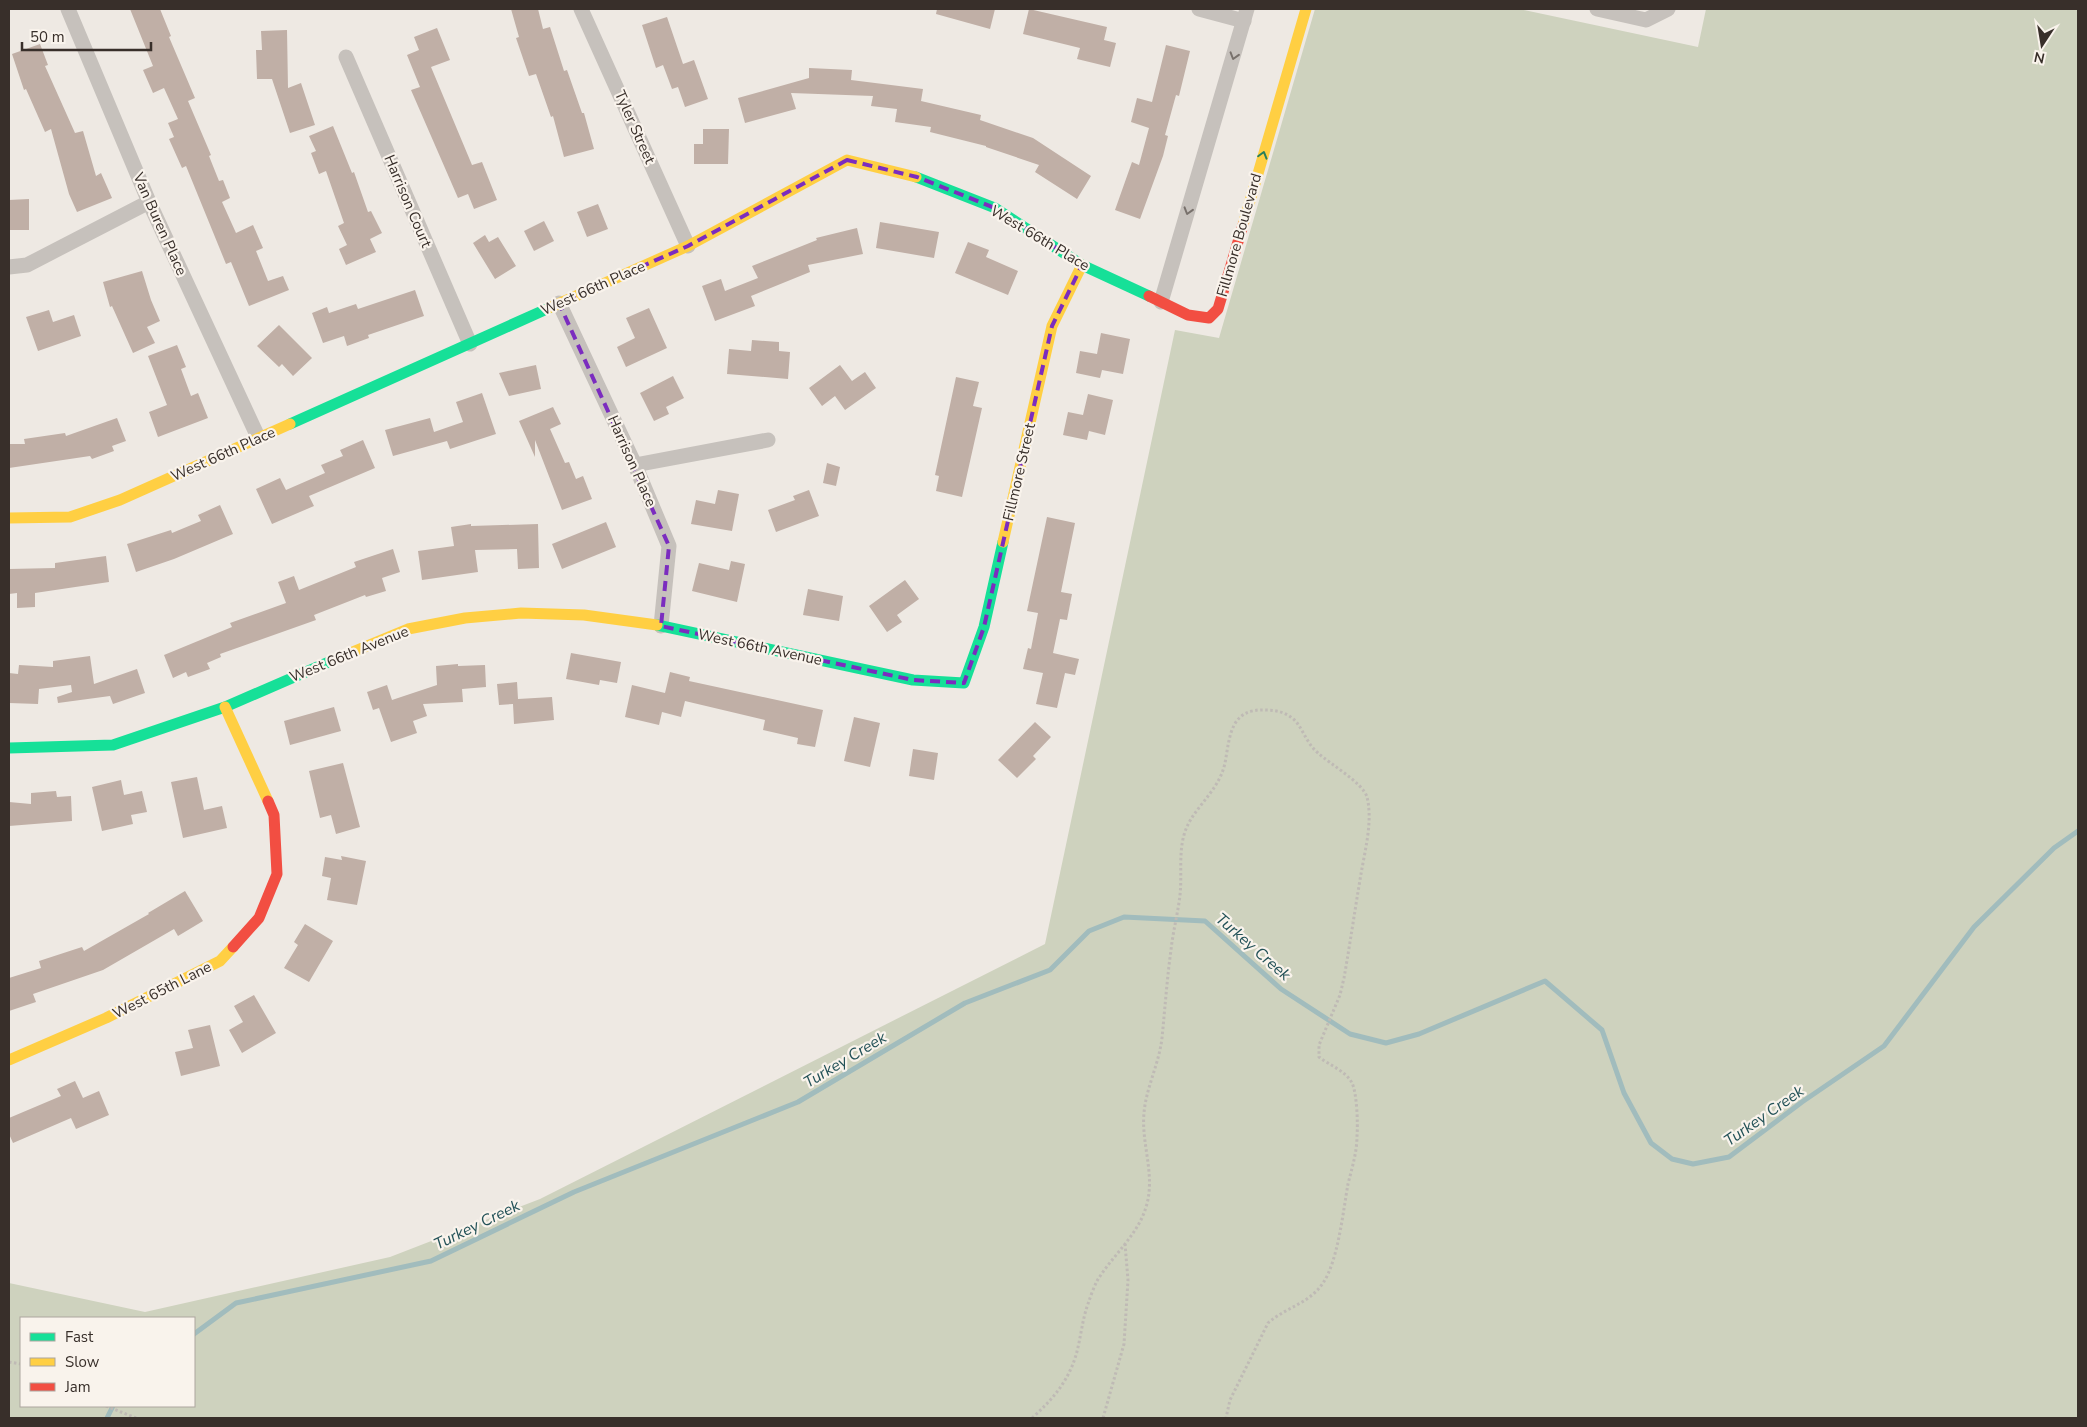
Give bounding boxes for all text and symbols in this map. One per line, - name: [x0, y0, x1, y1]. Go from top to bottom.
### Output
- scale bar: [22, 20, 151, 52]
- north arrow: [2017, 20, 2067, 70]
- text: 50 m: [30, 27, 65, 47]
- text: N: [2032, 47, 2047, 68]
- one-way arrow: [1230, 51, 1240, 59]
- street label: Tyler Street: [610, 87, 660, 167]
- one-way arrow: [1257, 151, 1268, 160]
- street label: Harrison Court: [379, 152, 437, 251]
- street label: Van Buren Place: [128, 168, 192, 279]
- street label: Fillmore Boulevard: [1212, 171, 1266, 299]
- street label: West 66th Place: [987, 201, 1093, 275]
- one-way arrow: [1183, 207, 1193, 215]
- street label: West 66th Place: [538, 256, 648, 320]
- street label: Harrison Place: [603, 412, 661, 510]
- street label: Fillmore Street: [998, 420, 1040, 523]
- street label: West 66th Place: [168, 422, 278, 486]
- street label: West 66th Avenue: [287, 621, 411, 687]
- street label: West 66th Avenue: [696, 624, 824, 670]
- water label: Turkey Creek: [1211, 908, 1296, 987]
- street label: West 65th Lane: [109, 957, 215, 1023]
- water label: Turkey Creek: [799, 1026, 891, 1093]
- water label: Turkey Creek: [1720, 1080, 1809, 1152]
- water label: Turkey Creek: [430, 1194, 525, 1255]
- legend: [20, 1317, 195, 1407]
- text: Fast: [65, 1327, 94, 1347]
- text: Slow: [65, 1352, 100, 1372]
- text: Jam: [64, 1377, 91, 1397]

